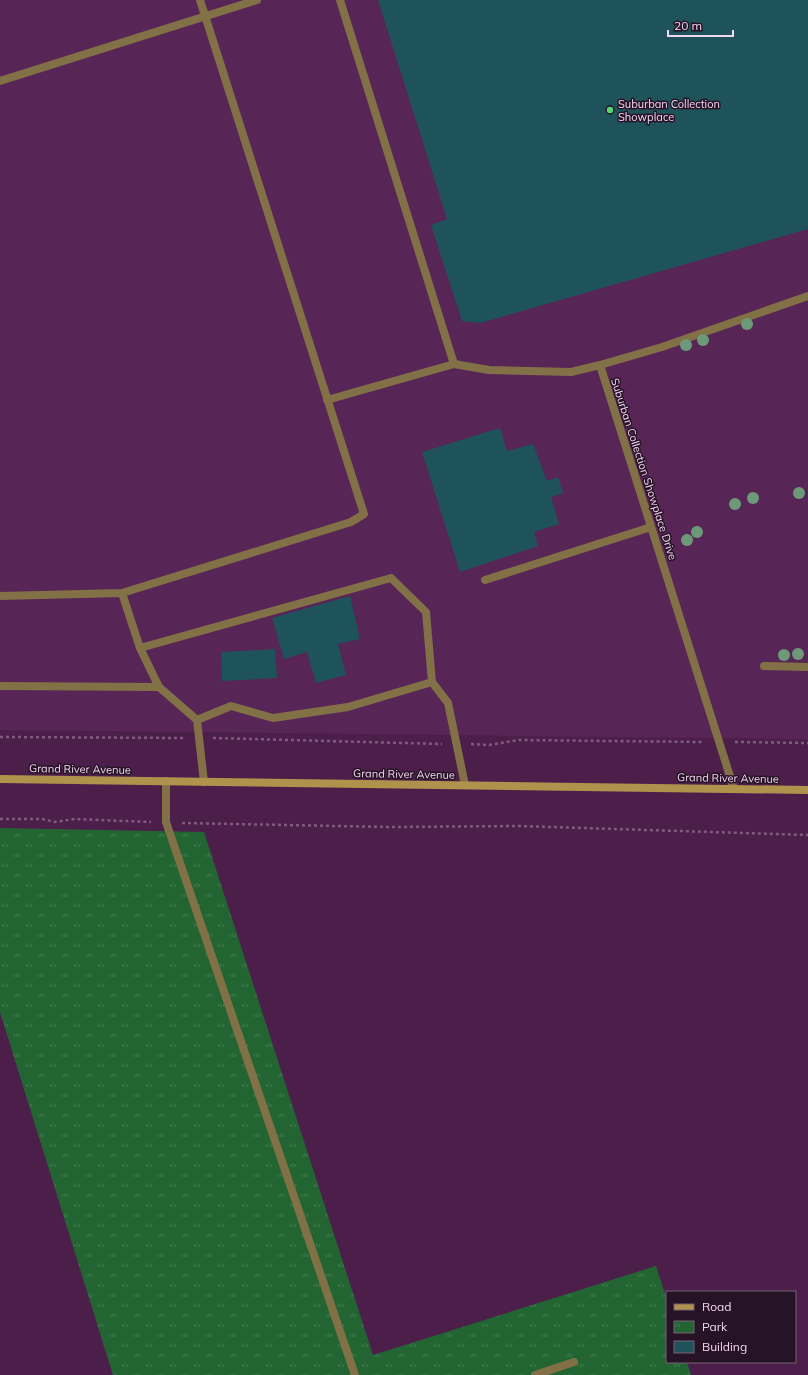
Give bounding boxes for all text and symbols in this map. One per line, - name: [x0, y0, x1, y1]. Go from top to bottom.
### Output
- scale bar: [668, 12, 733, 38]
- text: 20 m: [674, 18, 702, 33]
- place label: Suburban Collection Showplace: [618, 97, 720, 124]
- marker: Suburban Collection Showplace: [605, 105, 615, 115]
- street label: Suburban Collection Showplace Drive: [608, 376, 680, 562]
- street label: Grand River Avenue: [29, 761, 131, 777]
- street label: Grand River Avenue: [353, 766, 455, 782]
- street label: Grand River Avenue: [677, 770, 779, 786]
- legend: [666, 1291, 796, 1363]
- text: Road: [702, 1299, 731, 1314]
- text: Park: [702, 1319, 728, 1334]
- text: Building: [702, 1339, 747, 1354]

